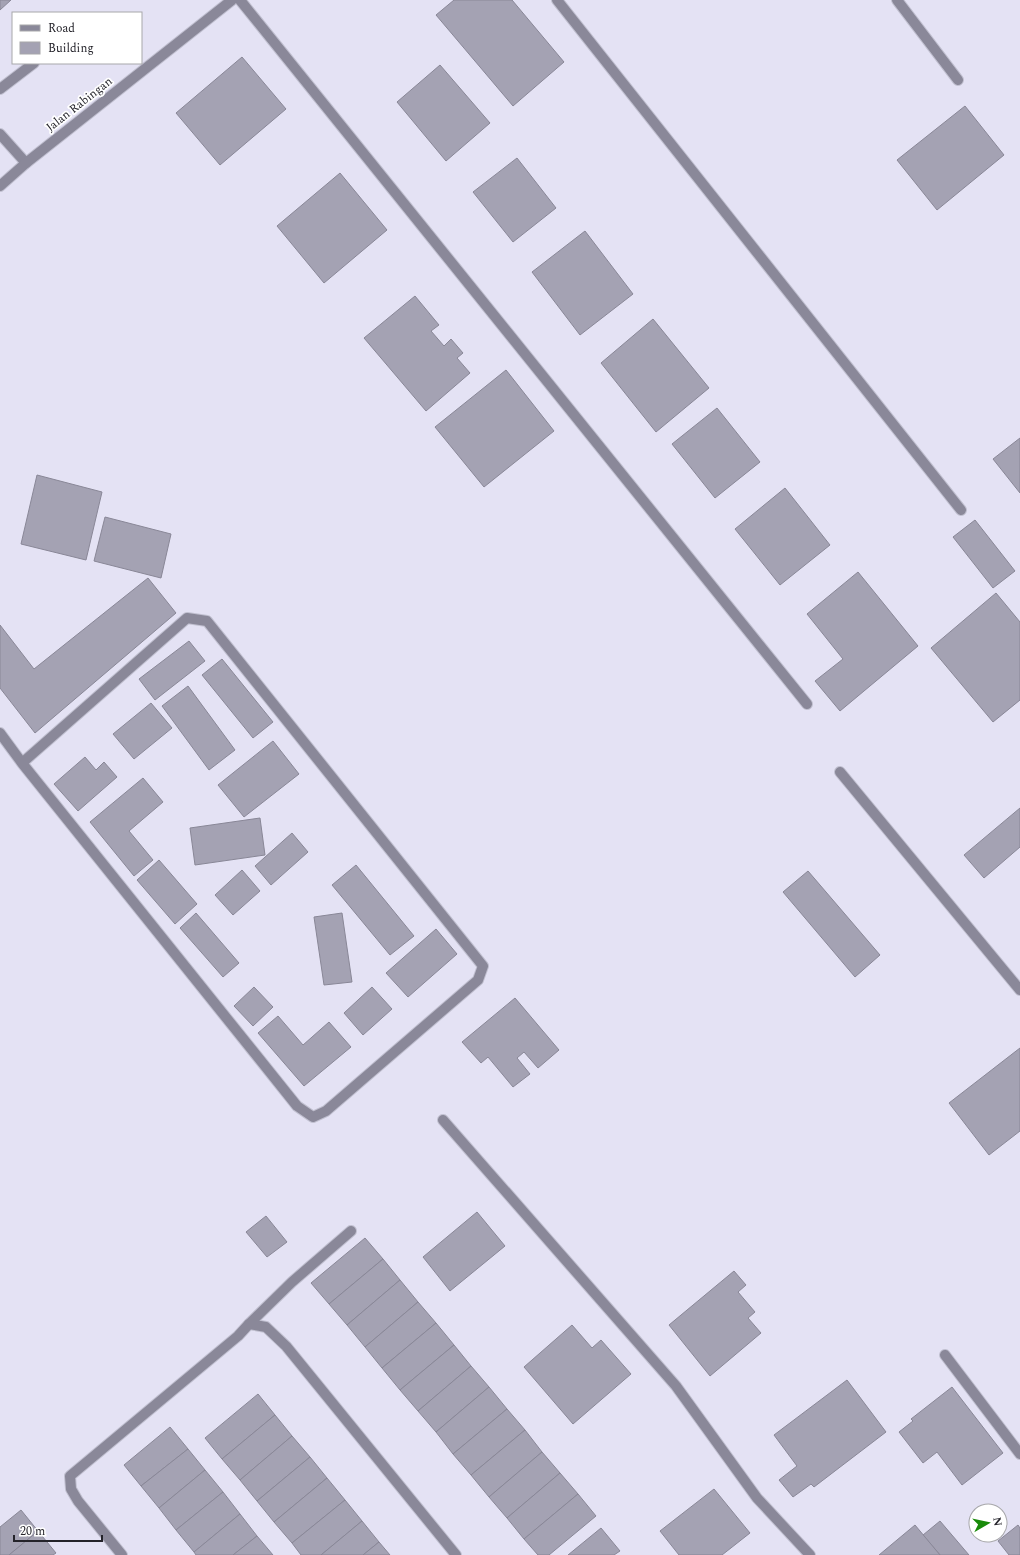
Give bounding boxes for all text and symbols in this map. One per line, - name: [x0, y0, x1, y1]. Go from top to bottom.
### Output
- legend: [12, 12, 142, 64]
- text: Road: [48, 19, 75, 38]
- text: Building: [48, 39, 94, 58]
- street label: Jalan Rabingan: [42, 72, 117, 137]
- north arrow: [968, 1503, 1008, 1543]
- text: N: [988, 1516, 1006, 1527]
- scale bar: [14, 1517, 102, 1543]
- text: 20 m: [20, 1522, 45, 1541]

